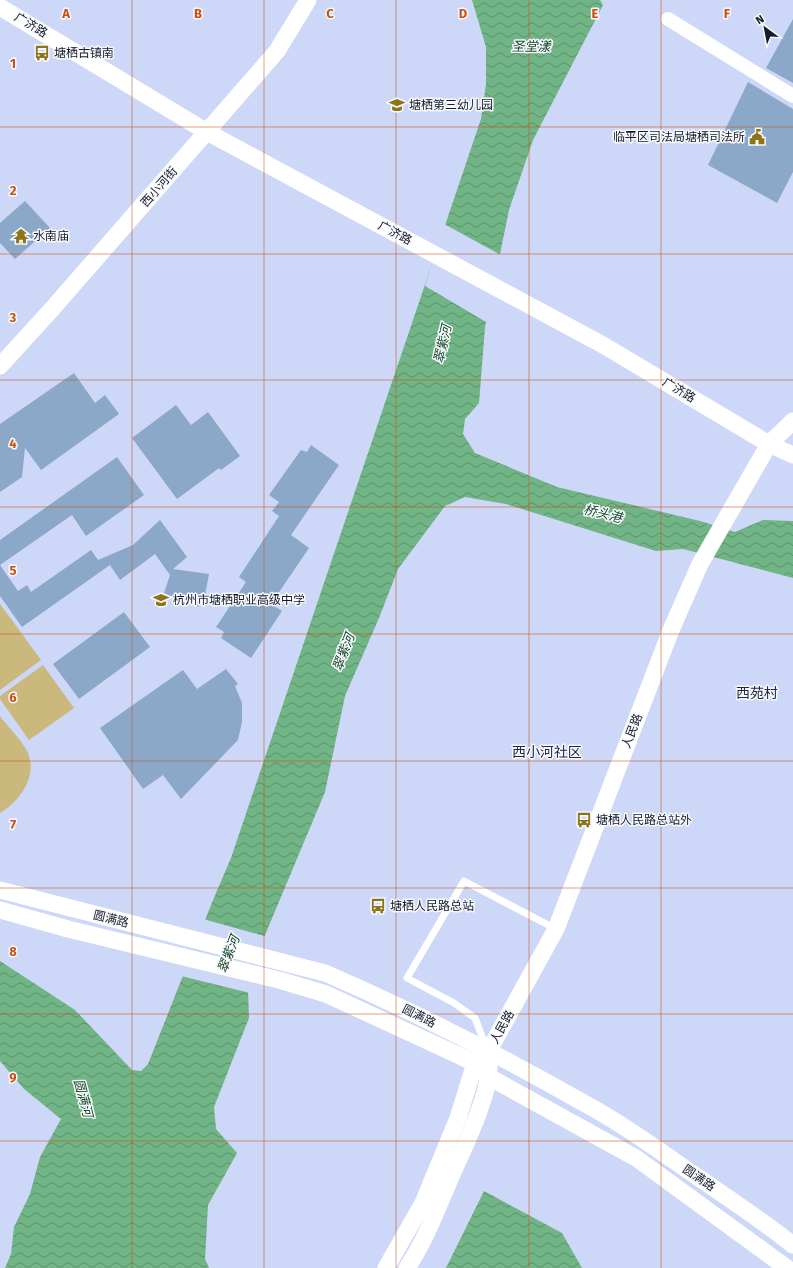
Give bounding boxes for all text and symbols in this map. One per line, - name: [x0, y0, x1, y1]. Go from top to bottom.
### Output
- text: A: [61, 6, 70, 21]
- text: B: [194, 6, 202, 21]
- text: C: [326, 6, 334, 21]
- text: D: [459, 6, 468, 21]
- text: E: [592, 6, 599, 21]
- text: F: [724, 6, 731, 21]
- north arrow: [745, 8, 785, 48]
- street label: 广济路: [12, 10, 50, 40]
- text: N: [753, 12, 767, 27]
- water label: 圣堂漾: [511, 39, 552, 54]
- bus stop icon: 塘栖古镇南: [33, 44, 51, 62]
- place label: 塘栖古镇南: [54, 46, 114, 60]
- text: 1: [10, 56, 16, 71]
- school or university icon: 塘栖第三幼儿园: [388, 96, 406, 114]
- place label: 塘栖第三幼儿园: [409, 98, 493, 112]
- public building icon: 临平区司法局塘栖司法所: [748, 128, 766, 146]
- place label: 临平区司法局塘栖司法所: [613, 130, 745, 144]
- street label: 西小河街: [138, 164, 180, 210]
- text: 2: [10, 183, 17, 198]
- street label: 广济路: [376, 218, 414, 248]
- temple icon: 水南庙: [12, 227, 30, 245]
- place label: 水南庙: [33, 229, 69, 243]
- text: 3: [9, 310, 17, 325]
- water label: 翠紫河: [431, 321, 455, 365]
- street label: 广济路: [660, 375, 698, 405]
- text: 4: [9, 436, 17, 451]
- water label: 桥头港: [582, 501, 626, 526]
- text: 5: [10, 563, 17, 578]
- school or university icon: 杭州市塘栖职业高级中学: [152, 591, 170, 609]
- place label: 杭州市塘栖职业高级中学: [173, 593, 305, 607]
- water label: 翠紫河: [329, 628, 359, 673]
- district label: 西苑村: [736, 685, 778, 702]
- text: 6: [9, 690, 17, 705]
- street label: 人民路: [619, 712, 645, 750]
- district label: 西小河社区: [512, 744, 582, 761]
- bus stop icon: 塘栖人民路总站外: [575, 811, 593, 829]
- place label: 塘栖人民路总站外: [596, 813, 692, 827]
- text: 7: [10, 817, 16, 832]
- bus stop icon: 塘栖人民路总站: [369, 897, 387, 915]
- place label: 塘栖人民路总站: [390, 899, 474, 913]
- street label: 圆满路: [92, 908, 130, 930]
- water label: 翠紫河: [214, 930, 244, 975]
- text: 8: [9, 944, 17, 959]
- street label: 圆满路: [400, 1002, 438, 1030]
- street label: 人民路: [487, 1008, 517, 1046]
- text: 9: [9, 1070, 17, 1085]
- water label: 圆满河: [71, 1077, 97, 1122]
- street label: 圆满路: [680, 1162, 718, 1194]

